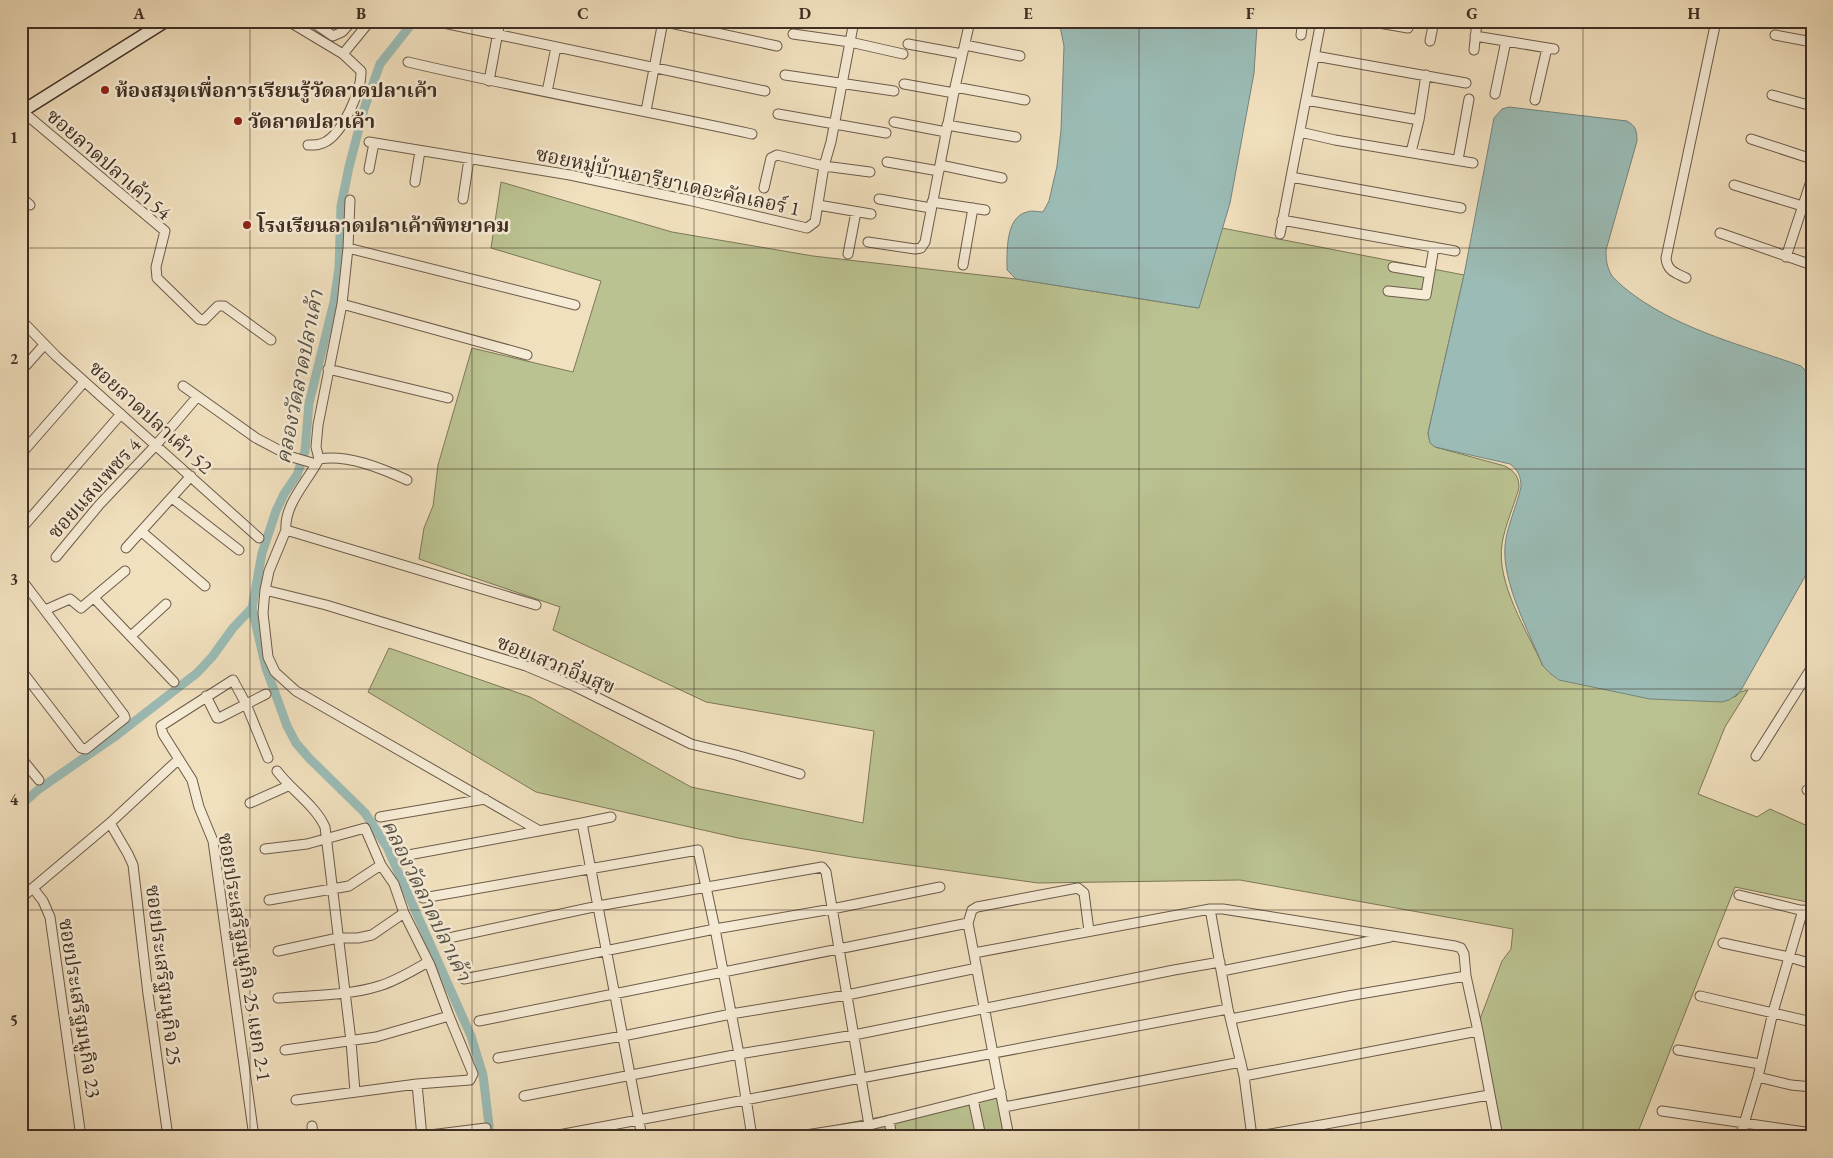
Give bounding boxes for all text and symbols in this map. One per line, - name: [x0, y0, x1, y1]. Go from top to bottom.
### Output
- text: A: [132, 3, 145, 24]
- text: B: [356, 3, 366, 24]
- text: C: [577, 3, 589, 24]
- text: D: [799, 3, 811, 24]
- text: E: [1023, 3, 1033, 24]
- text: F: [1246, 3, 1255, 24]
- text: G: [1466, 3, 1478, 24]
- text: H: [1688, 3, 1701, 24]
- place label: ห้องสมุดเพื่อการเรียนรู้วัดลาดปลาเค้า: [115, 75, 438, 103]
- marker: ห้องสมุดเพื่อการเรียนรู้วัดลาดปลาเค้า: [99, 84, 111, 96]
- street label: ซอยลาดปลาเค้า 54: [41, 103, 177, 226]
- place label: วัดลาดปลาเค้า: [248, 108, 375, 134]
- marker: วัดลาดปลาเค้า: [232, 115, 244, 127]
- text: 1: [10, 127, 18, 148]
- street label: ซอยหมู่บ้านอารียาเดอะคัลเลอร์ 1: [533, 140, 803, 222]
- place label: โรงเรียนลาดปลาเค้าพิทยาคม: [256, 212, 509, 238]
- marker: โรงเรียนลาดปลาเค้าพิทยาคม: [241, 219, 253, 231]
- water label: คลองวัดลาดปลาเค้า: [269, 287, 329, 466]
- text: 2: [10, 348, 19, 369]
- street label: ซอยลาดปลาเค้า 52: [84, 355, 218, 480]
- street label: ซอยแสงเพชร 4: [42, 432, 147, 544]
- text: 3: [10, 569, 18, 590]
- street label: ซอยเสวกอิ่มสุข: [493, 627, 620, 700]
- text: 4: [10, 789, 19, 810]
- water label: คลองวัดลาดปลาเค้า: [376, 815, 478, 986]
- street label: ซอยประเสริฐมนูกิจ 25 แยก 2-1: [212, 831, 278, 1083]
- street label: ซอยประเสริฐมนูกิจ 25: [140, 883, 188, 1067]
- street label: ซอยประเสริฐมนูกิจ 23: [53, 916, 107, 1100]
- text: 5: [10, 1010, 18, 1031]

